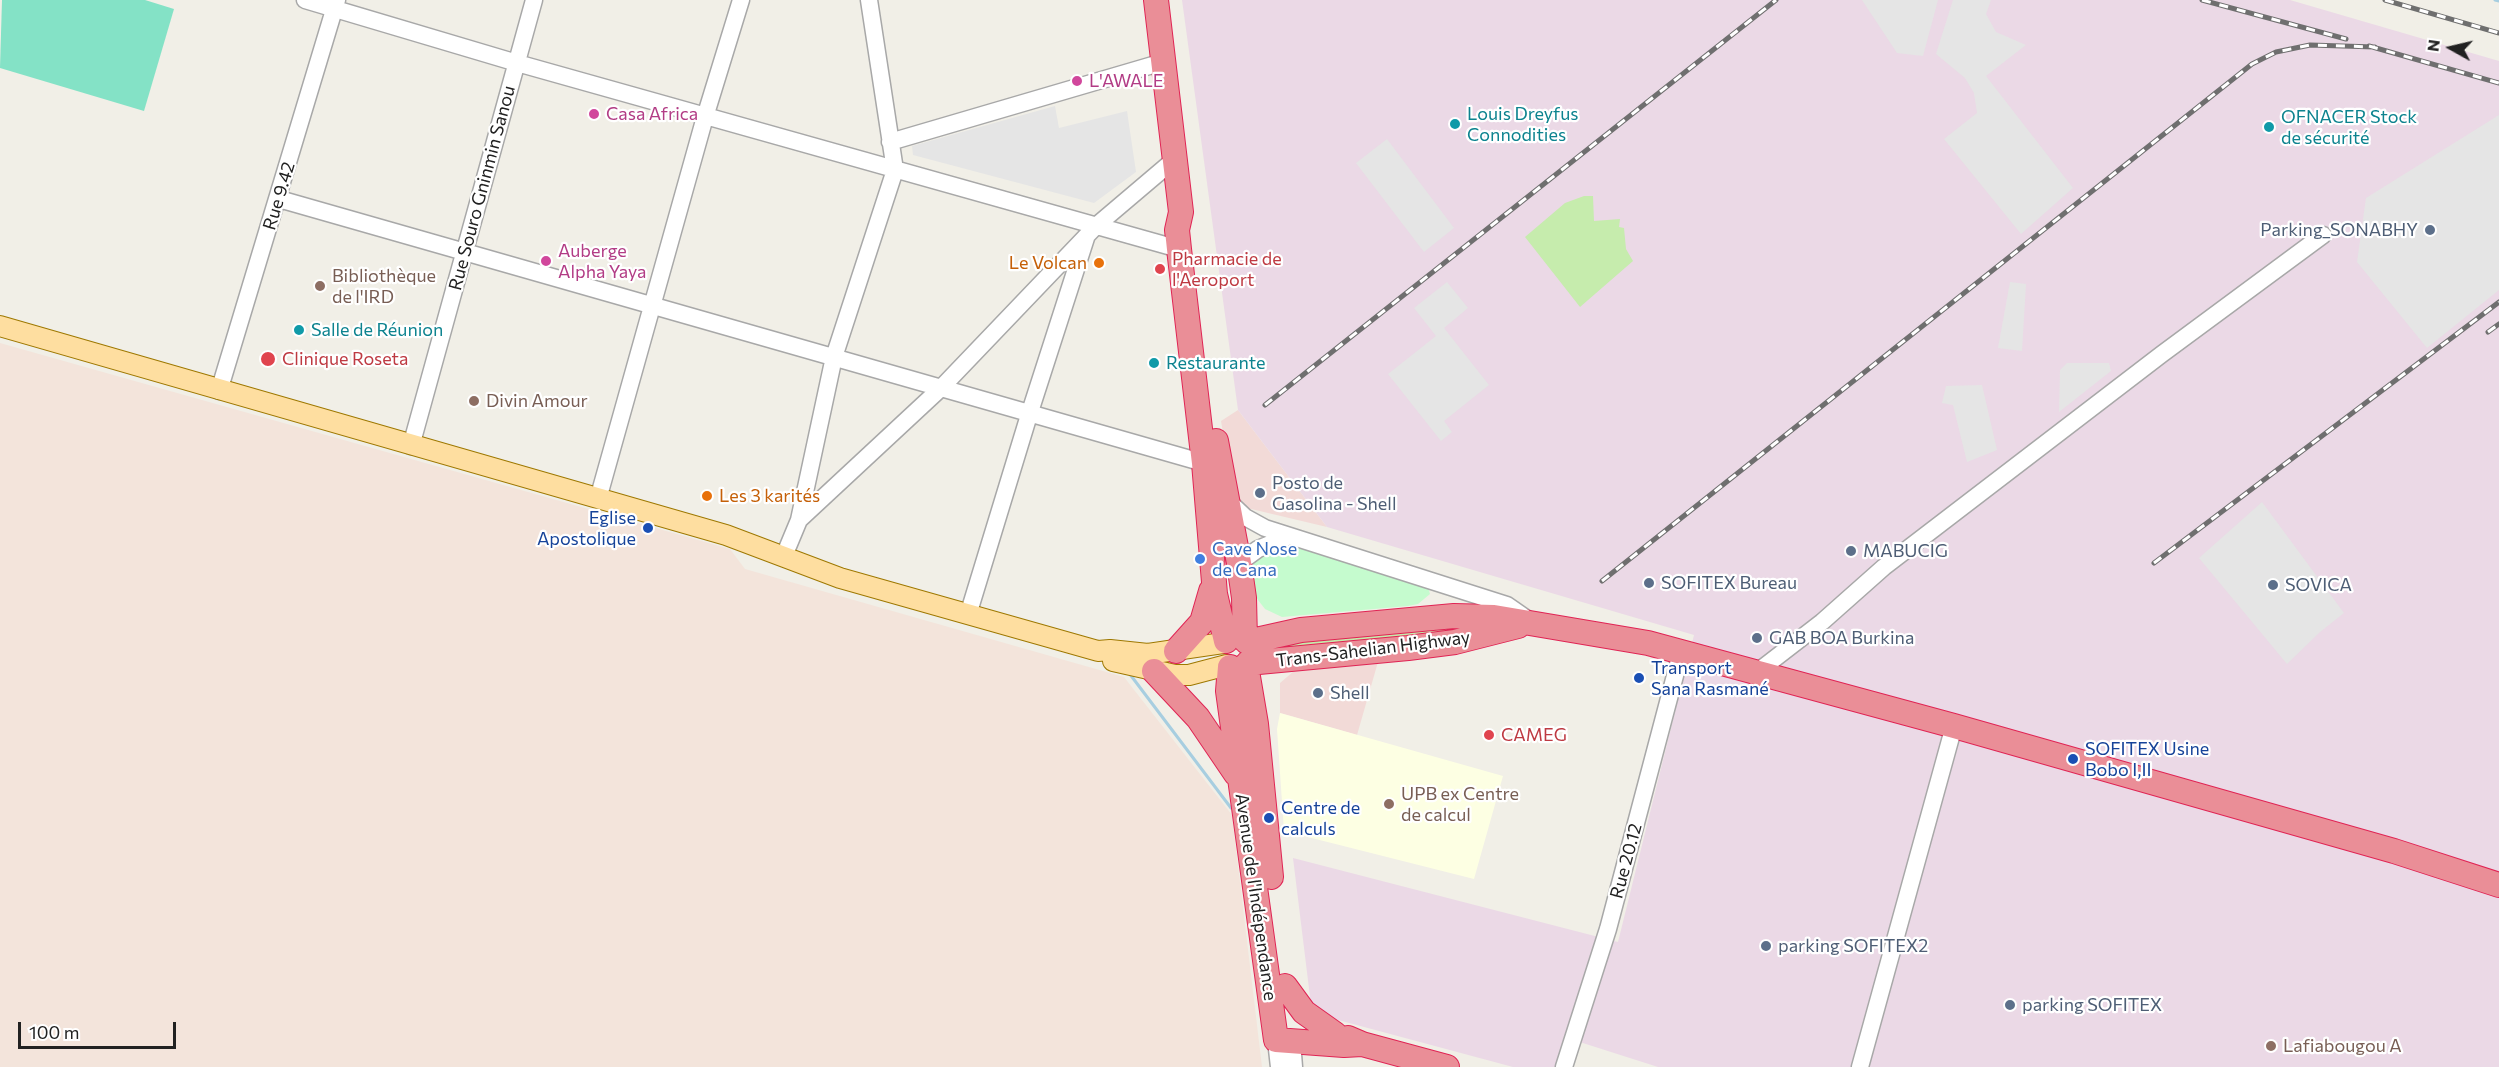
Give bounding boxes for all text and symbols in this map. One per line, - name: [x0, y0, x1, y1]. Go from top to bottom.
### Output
- north arrow: [2421, 18, 2481, 78]
- text: N: [2422, 38, 2443, 53]
- place label: L'AWALE: [1089, 70, 1164, 92]
- marker: L'AWALE: [1070, 74, 1084, 88]
- street label: Rue Souro Gninmin Sanou: [444, 83, 520, 293]
- place label: Casa Africa: [606, 103, 698, 125]
- place label: Louis Dreyfus Connodities: [1467, 103, 1578, 146]
- place label: OFNACER Stock de sécurité: [2281, 106, 2417, 148]
- marker: Casa Africa: [587, 107, 601, 121]
- marker: Louis Dreyfus Connodities: [1448, 117, 1462, 131]
- marker: OFNACER Stock de sécurité: [2262, 120, 2276, 134]
- street label: Rue 9.42: [258, 159, 300, 233]
- place label: Parking_SONABHY: [2260, 219, 2418, 241]
- marker: Parking_SONABHY: [2423, 223, 2437, 237]
- place label: Auberge Alpha Yaya: [558, 240, 647, 282]
- place label: Pharmacie de l'Aeroport: [1172, 248, 1282, 290]
- place label: Le Volcan: [1009, 252, 1087, 274]
- marker: Auberge Alpha Yaya: [539, 254, 553, 268]
- marker: Le Volcan: [1092, 256, 1106, 270]
- marker: Pharmacie de l'Aeroport: [1153, 262, 1167, 276]
- place label: Bibliothèque de l'IRD: [332, 265, 436, 308]
- marker: Bibliothèque de l'IRD: [313, 279, 327, 293]
- place label: Salle de Réunion: [311, 319, 443, 341]
- marker: Salle de Réunion: [292, 323, 306, 337]
- place label: Clinique Roseta: [282, 348, 408, 370]
- marker: Clinique Roseta: [259, 350, 277, 368]
- place label: Restaurante: [1166, 352, 1265, 374]
- marker: Restaurante: [1147, 356, 1161, 370]
- place label: Divin Amour: [486, 390, 588, 412]
- marker: Divin Amour: [467, 394, 481, 408]
- place label: Posto de Gasolina - Shell: [1272, 472, 1396, 514]
- place label: Les 3 karités: [719, 485, 820, 507]
- marker: Posto de Gasolina - Shell: [1253, 486, 1267, 500]
- marker: Les 3 karités: [700, 489, 714, 503]
- place label: Eglise Apostolique: [537, 507, 636, 550]
- marker: Eglise Apostolique: [641, 521, 655, 535]
- place label: Cave Nose de Cana: [1212, 538, 1297, 580]
- place label: MABUCIG: [1863, 540, 1948, 562]
- marker: MABUCIG: [1844, 544, 1858, 558]
- marker: Cave Nose de Cana: [1193, 552, 1207, 566]
- place label: SOFITEX Bureau: [1661, 572, 1797, 594]
- place label: SOVICA: [2285, 574, 2352, 596]
- marker: SOFITEX Bureau: [1642, 576, 1656, 590]
- marker: SOVICA: [2266, 578, 2280, 592]
- street label: Trans-Sahelian Highway: [1275, 626, 1471, 672]
- place label: GAB BOA Burkina: [1769, 627, 1914, 649]
- marker: GAB BOA Burkina: [1750, 631, 1764, 645]
- place label: Transport Sana Rasmané: [1651, 657, 1769, 700]
- marker: Transport Sana Rasmané: [1632, 671, 1646, 685]
- place label: Shell: [1330, 682, 1370, 704]
- marker: Shell: [1311, 686, 1325, 700]
- place label: CAMEG: [1501, 724, 1567, 746]
- marker: CAMEG: [1482, 728, 1496, 742]
- place label: SOFITEX Usine Bobo I,II: [2085, 738, 2209, 780]
- marker: SOFITEX Usine Bobo I,II: [2066, 752, 2080, 766]
- place label: UPB ex Centre de calcul: [1401, 783, 1519, 826]
- street label: Avenue de l'Indépendance: [1231, 792, 1281, 1002]
- place label: Centre de calculs: [1281, 797, 1360, 840]
- marker: UPB ex Centre de calcul: [1382, 797, 1396, 811]
- marker: Centre de calculs: [1262, 811, 1276, 825]
- street label: Rue 20.12: [1606, 821, 1646, 901]
- place label: parking SOFITEX2: [1778, 935, 1928, 957]
- marker: parking SOFITEX2: [1759, 939, 1773, 953]
- place label: parking SOFITEX: [2022, 994, 2162, 1016]
- marker: parking SOFITEX: [2003, 998, 2017, 1012]
- scale bar: [21, 1010, 178, 1048]
- text: 100 m: [29, 1021, 79, 1043]
- place label: Lafiabougou A: [2283, 1035, 2402, 1057]
- marker: Lafiabougou A: [2264, 1039, 2278, 1053]

